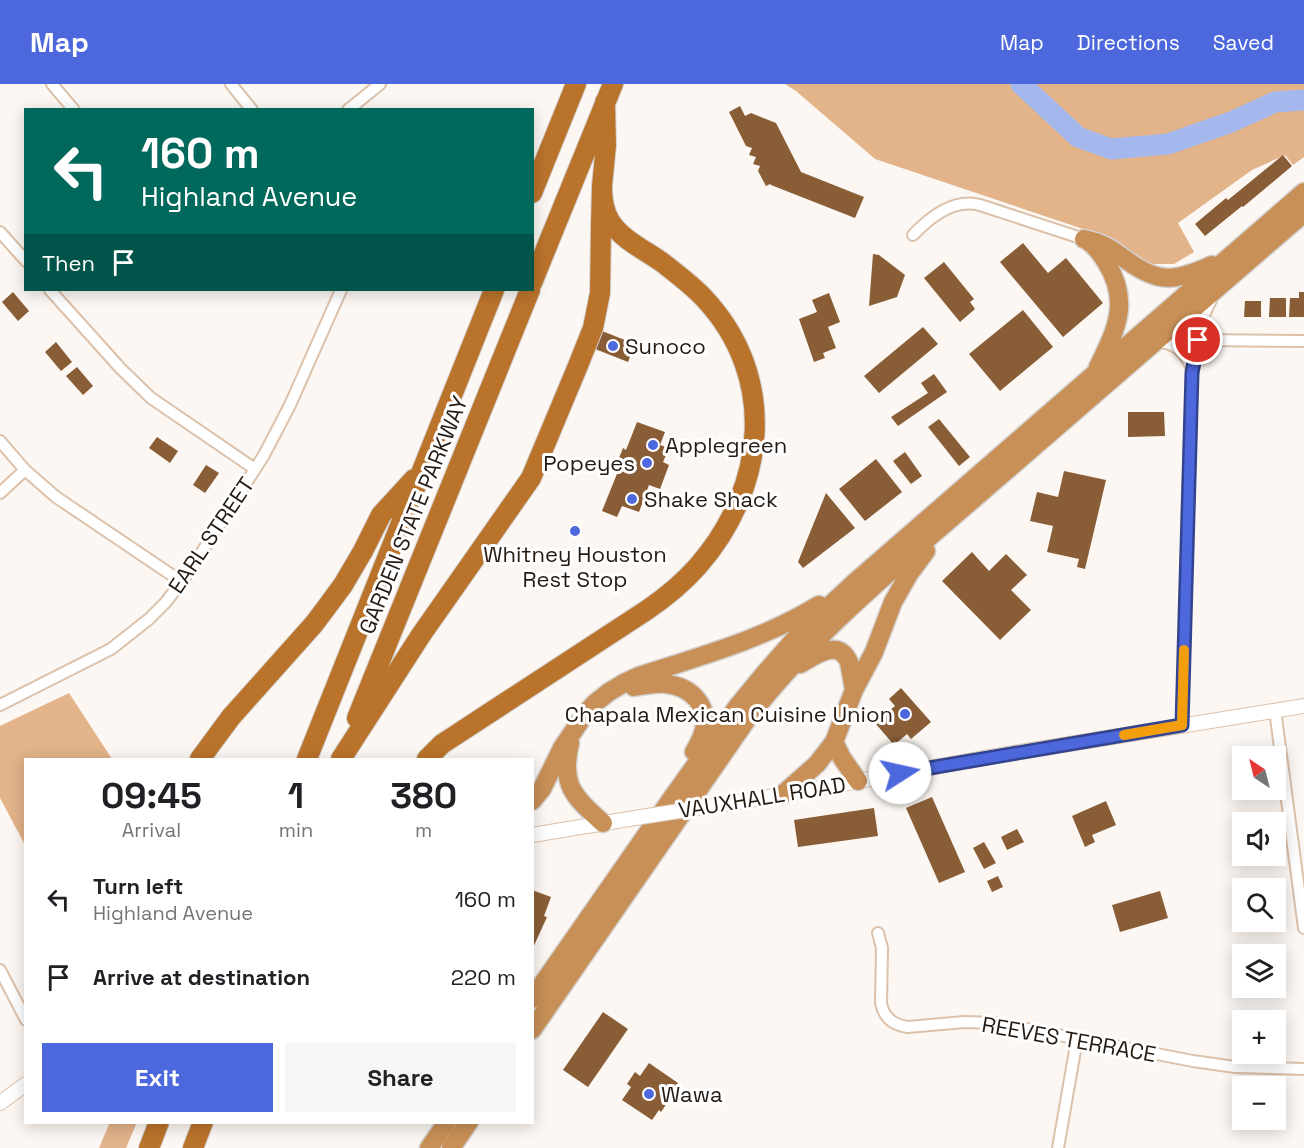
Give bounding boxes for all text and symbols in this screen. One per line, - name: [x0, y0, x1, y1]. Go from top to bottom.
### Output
- text: Map: [30, 24, 89, 60]
- text: Map: [1000, 29, 1044, 56]
- text: Directions: [1077, 29, 1180, 56]
- text: Saved: [1213, 29, 1274, 56]
- text: 160 m: [141, 127, 260, 180]
- icon: left: [42, 132, 120, 210]
- text: Highland Avenue: [141, 179, 357, 214]
- icon: arrive: [107, 246, 140, 279]
- text: Then: [42, 249, 95, 277]
- pin: [1172, 314, 1223, 365]
- icon: arrive: [1181, 323, 1214, 356]
- place label: Sunoco: [625, 332, 706, 360]
- marker: Sunoco: [606, 339, 620, 353]
- street label: GARDEN STATE PARKWAY: [352, 391, 474, 638]
- place label: Applegreen: [665, 431, 787, 459]
- marker: Applegreen: [646, 438, 660, 452]
- place label: Popeyes: [543, 449, 635, 477]
- marker: Popeyes: [640, 456, 654, 470]
- street label: EARL STREET: [162, 471, 260, 599]
- place label: Shake Shack: [644, 485, 778, 513]
- marker: Shake Shack: [625, 492, 639, 506]
- marker: Whitney Houston Rest Stop: [568, 524, 582, 538]
- place label: Whitney Houston Rest Stop: [483, 540, 667, 593]
- place label: Chapala Mexican Cuisine Union: [565, 700, 893, 728]
- marker: Chapala Mexican Cuisine Union: [898, 707, 912, 721]
- position arrow: [868, 741, 932, 805]
- north arrow: [1232, 746, 1286, 800]
- map controls: [1232, 746, 1286, 1130]
- street label: VAUXHALL ROAD: [676, 770, 848, 824]
- text: 09:45: [101, 773, 202, 819]
- text: 1: [288, 773, 304, 819]
- text: 380: [390, 773, 457, 819]
- button: sound: [1232, 812, 1286, 866]
- text: Arrival: [122, 817, 181, 843]
- text: min: [279, 817, 313, 843]
- text: m: [415, 817, 432, 843]
- text: Turn left: [93, 872, 183, 900]
- button: search: [1232, 878, 1286, 932]
- icon: left: [42, 883, 75, 916]
- text: 160 m: [455, 885, 516, 913]
- text: Highland Avenue: [93, 900, 253, 926]
- button: layers: [1232, 944, 1286, 998]
- icon: arrive: [42, 961, 75, 994]
- text: Arrive at destination: [93, 963, 310, 991]
- text: 220 m: [451, 963, 516, 991]
- street label: REEVES TERRACE: [980, 1010, 1158, 1068]
- button: +: [1232, 1010, 1286, 1064]
- button: Exit: [42, 1043, 273, 1112]
- button: Share: [285, 1043, 516, 1112]
- button: −: [1232, 1076, 1286, 1130]
- place label: Wawa: [661, 1080, 723, 1108]
- marker: Wawa: [642, 1087, 656, 1101]

